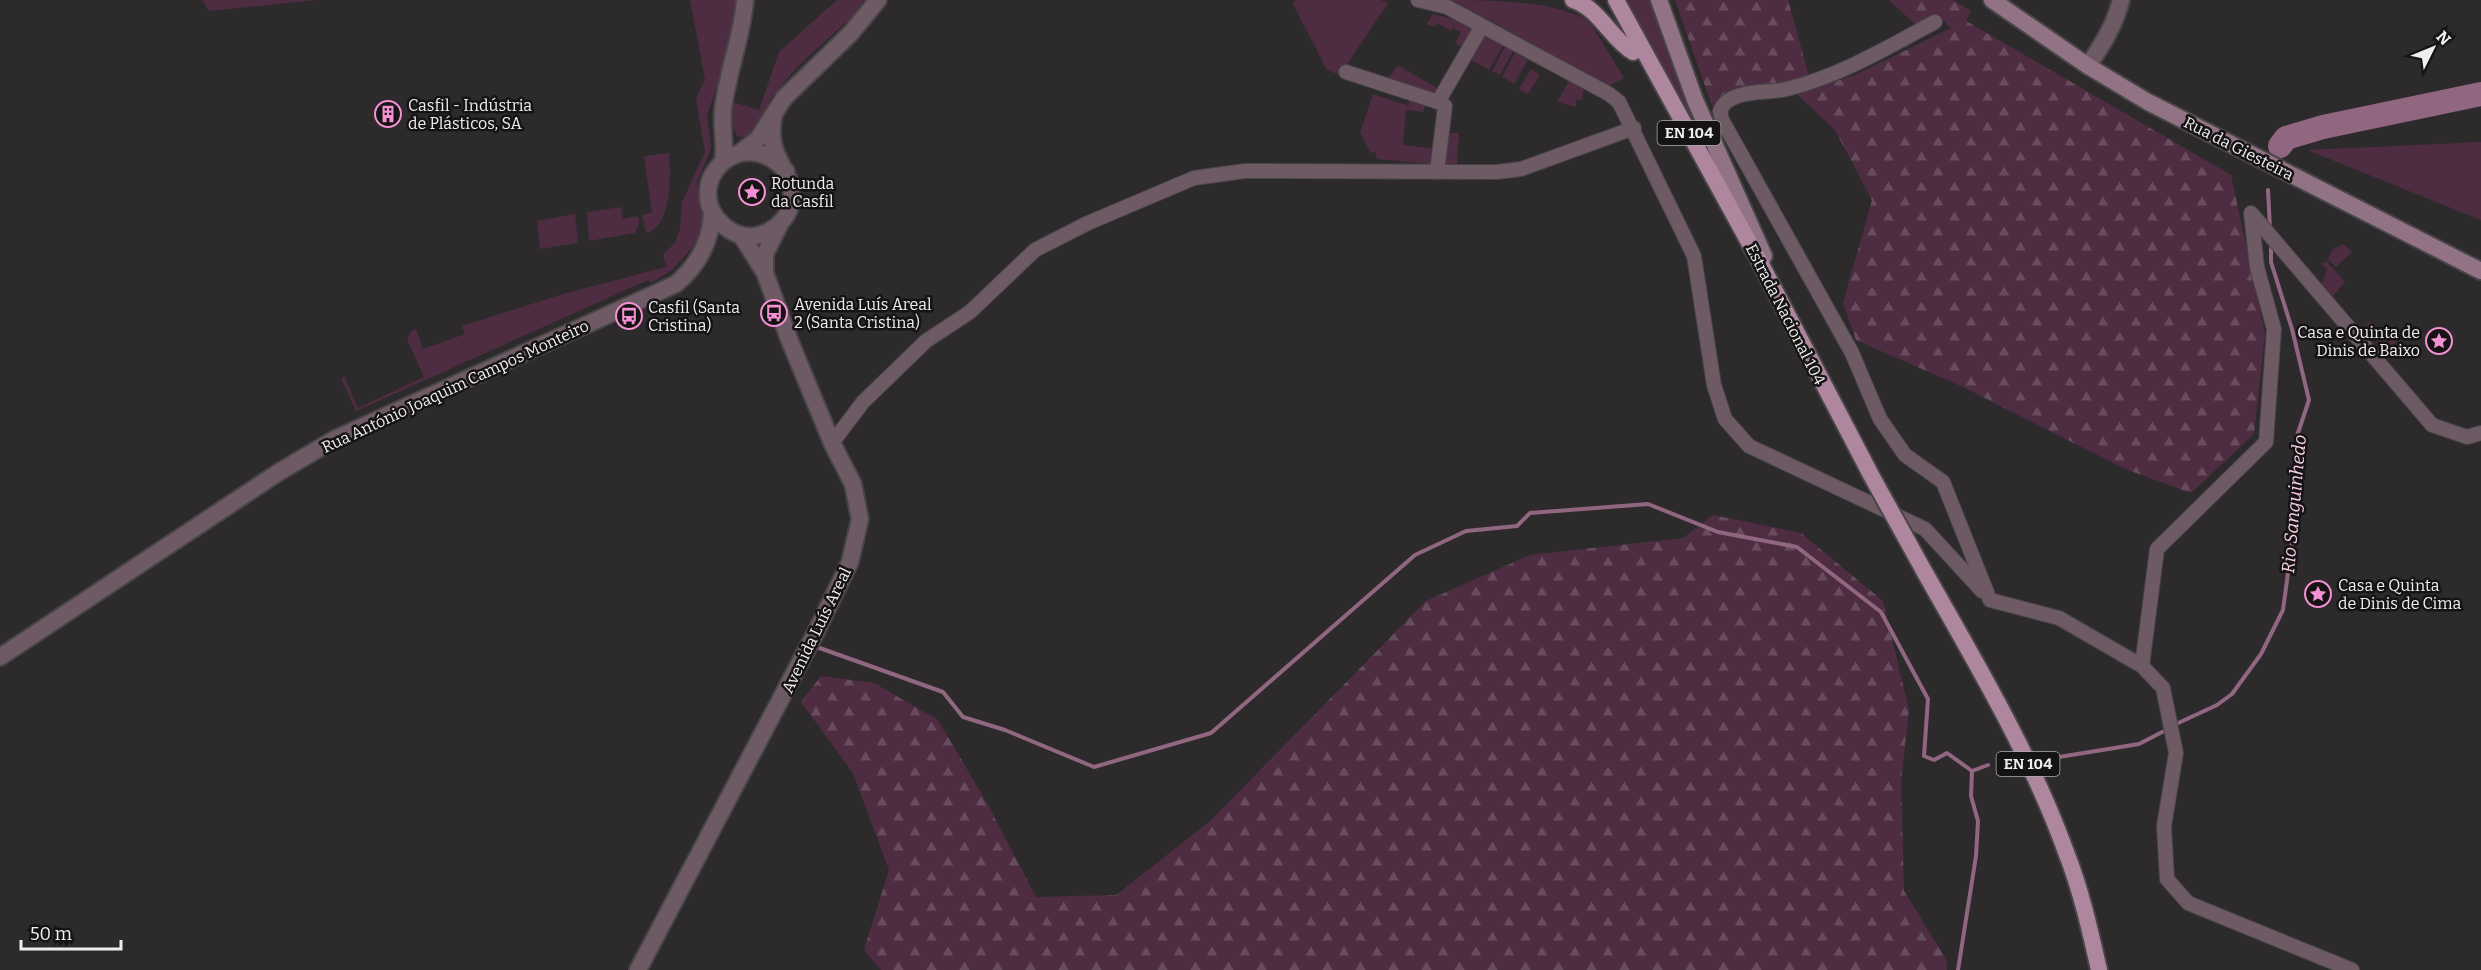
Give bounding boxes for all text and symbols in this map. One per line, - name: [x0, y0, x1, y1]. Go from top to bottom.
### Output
- north arrow: [2403, 18, 2463, 78]
- text: N: [2432, 27, 2455, 49]
- place label: Casfil - Indústria de Plásticos, SA: [408, 96, 532, 133]
- building icon: Casfil - Indústria de Plásticos, SA: [373, 99, 403, 129]
- street label: Rua da Giesteira: [2181, 113, 2297, 184]
- road number: EN 104: [1658, 121, 1720, 145]
- place label: Rotunda da Casfil: [771, 174, 834, 211]
- place icon: Rotunda da Casfil: [737, 177, 767, 207]
- street label: Estrada Nacional 104: [1742, 241, 1830, 388]
- place label: Avenida Luís Areal 2 (Santa Cristina): [794, 295, 932, 332]
- place label: Casfil (Santa Cristina): [648, 298, 740, 335]
- bus stop icon: Avenida Luís Areal 2 (Santa Cristina): [759, 298, 789, 328]
- bus stop icon: Casfil (Santa Cristina): [614, 301, 644, 331]
- street label: Rua António Joaquim Campos Monteiro: [319, 316, 592, 457]
- place label: Casa e Quinta de Dinis de Baixo: [2297, 323, 2420, 360]
- place icon: Casa e Quinta de Dinis de Baixo: [2424, 326, 2454, 356]
- water label: Rio Sanguinhedo: [2277, 434, 2311, 574]
- street label: Avenida Luís Areal: [778, 564, 855, 696]
- place label: Casa e Quinta de Dinis de Cima: [2338, 576, 2462, 613]
- place icon: Casa e Quinta de Dinis de Cima: [2303, 579, 2333, 609]
- road number: EN 104: [1996, 752, 2060, 776]
- scale bar: [21, 913, 122, 951]
- text: 50 m: [30, 923, 72, 945]

